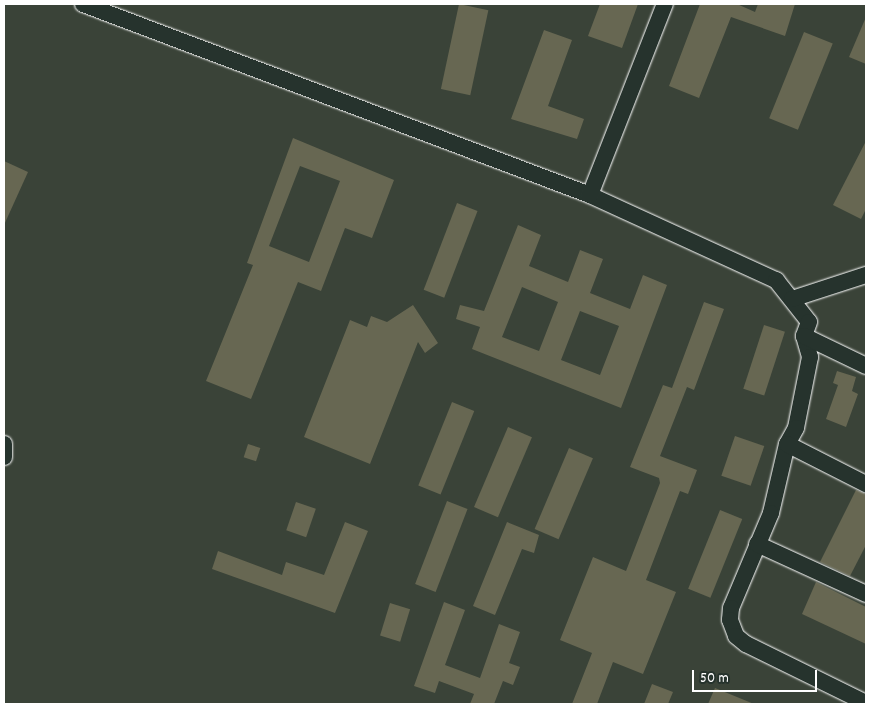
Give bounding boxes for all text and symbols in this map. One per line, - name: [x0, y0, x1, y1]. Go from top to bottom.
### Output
- scale bar: [695, 660, 820, 692]
- text: 50 m: [700, 668, 729, 690]

